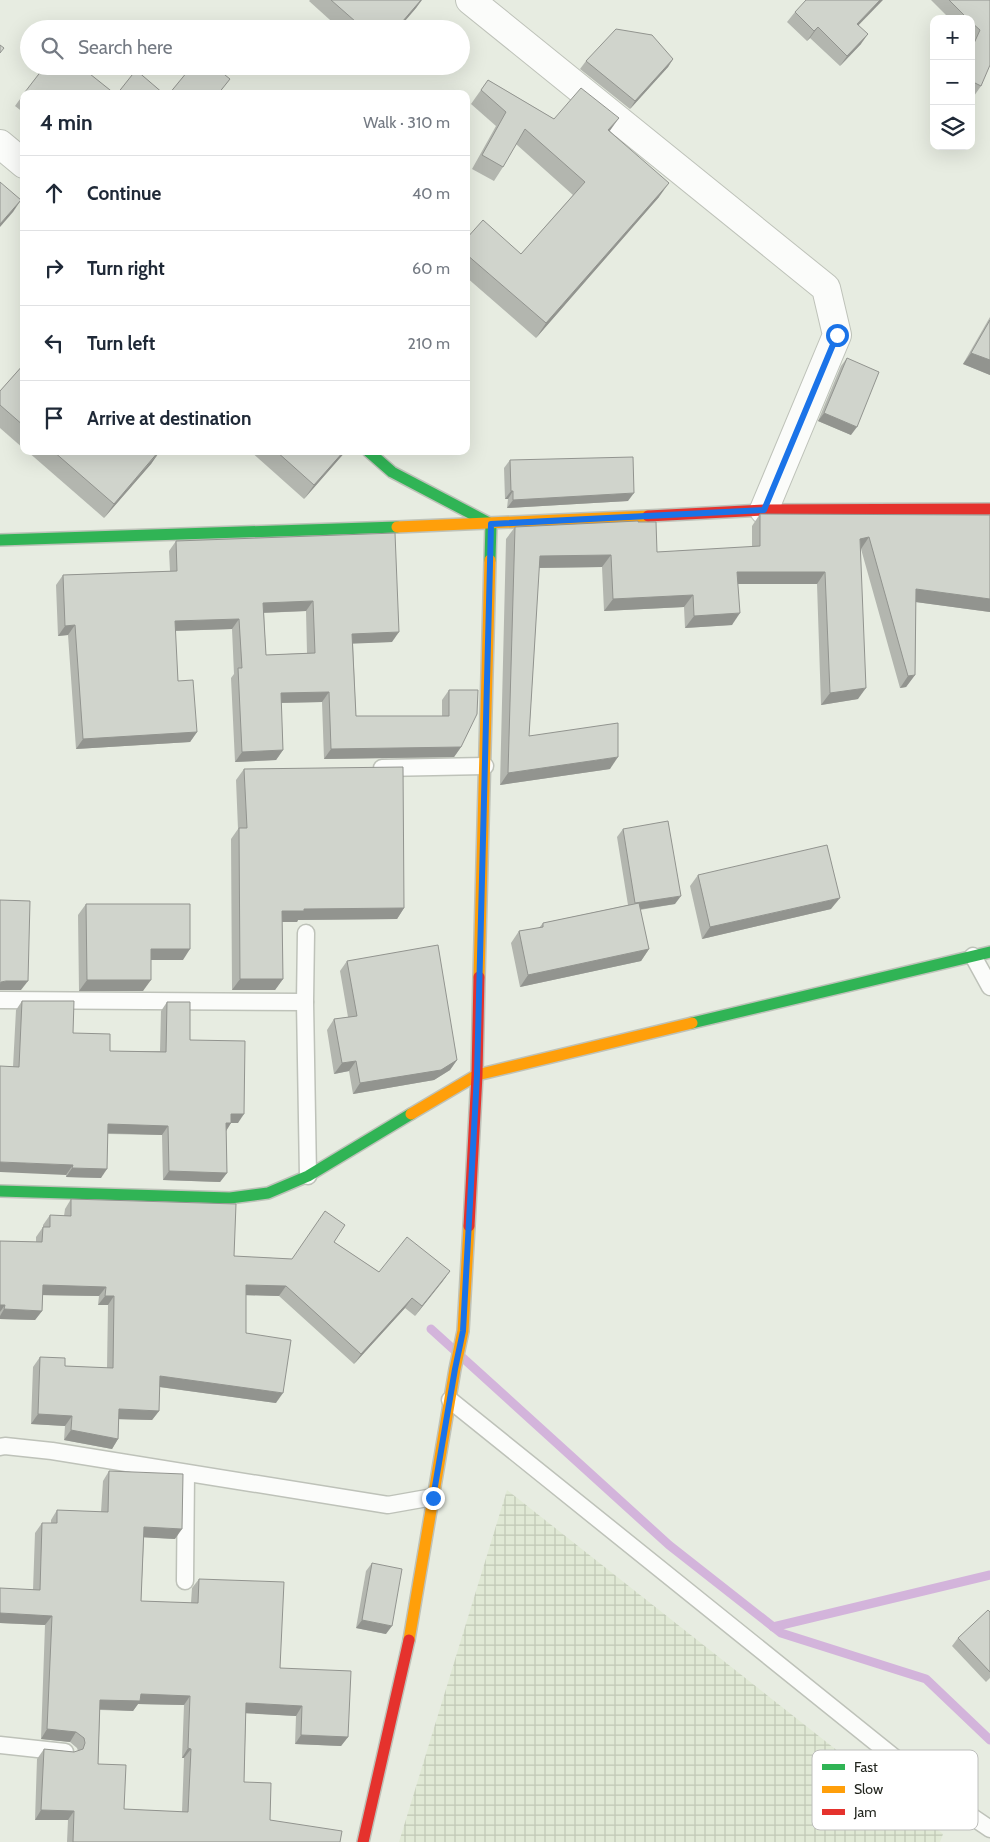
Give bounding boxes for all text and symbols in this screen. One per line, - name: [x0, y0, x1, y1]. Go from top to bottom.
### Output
- map controls: [930, 15, 975, 150]
- button: +: [930, 15, 975, 60]
- search box: [20, 20, 470, 75]
- icon: search: [38, 34, 66, 62]
- text: Search here: [78, 36, 172, 59]
- button: −: [930, 60, 975, 105]
- button: layers: [930, 105, 975, 150]
- text: 4 min: [40, 110, 93, 135]
- text: Walk · 310 m: [363, 113, 450, 132]
- icon: ahead: [40, 179, 68, 207]
- text: Continue: [87, 182, 161, 205]
- text: 40 m: [412, 184, 450, 203]
- icon: right: [40, 254, 68, 282]
- text: Turn right: [87, 257, 165, 280]
- text: 60 m: [412, 259, 450, 278]
- route start: [826, 324, 849, 347]
- icon: left: [40, 329, 68, 357]
- text: Turn left: [87, 332, 155, 355]
- text: 210 m: [408, 334, 450, 353]
- icon: arrive: [40, 404, 68, 432]
- text: Arrive at destination: [87, 407, 251, 430]
- route end: [422, 1487, 445, 1510]
- legend: [812, 1750, 978, 1830]
- text: Fast: [854, 1758, 878, 1776]
- text: Slow: [854, 1780, 883, 1798]
- text: Jam: [853, 1803, 876, 1821]

